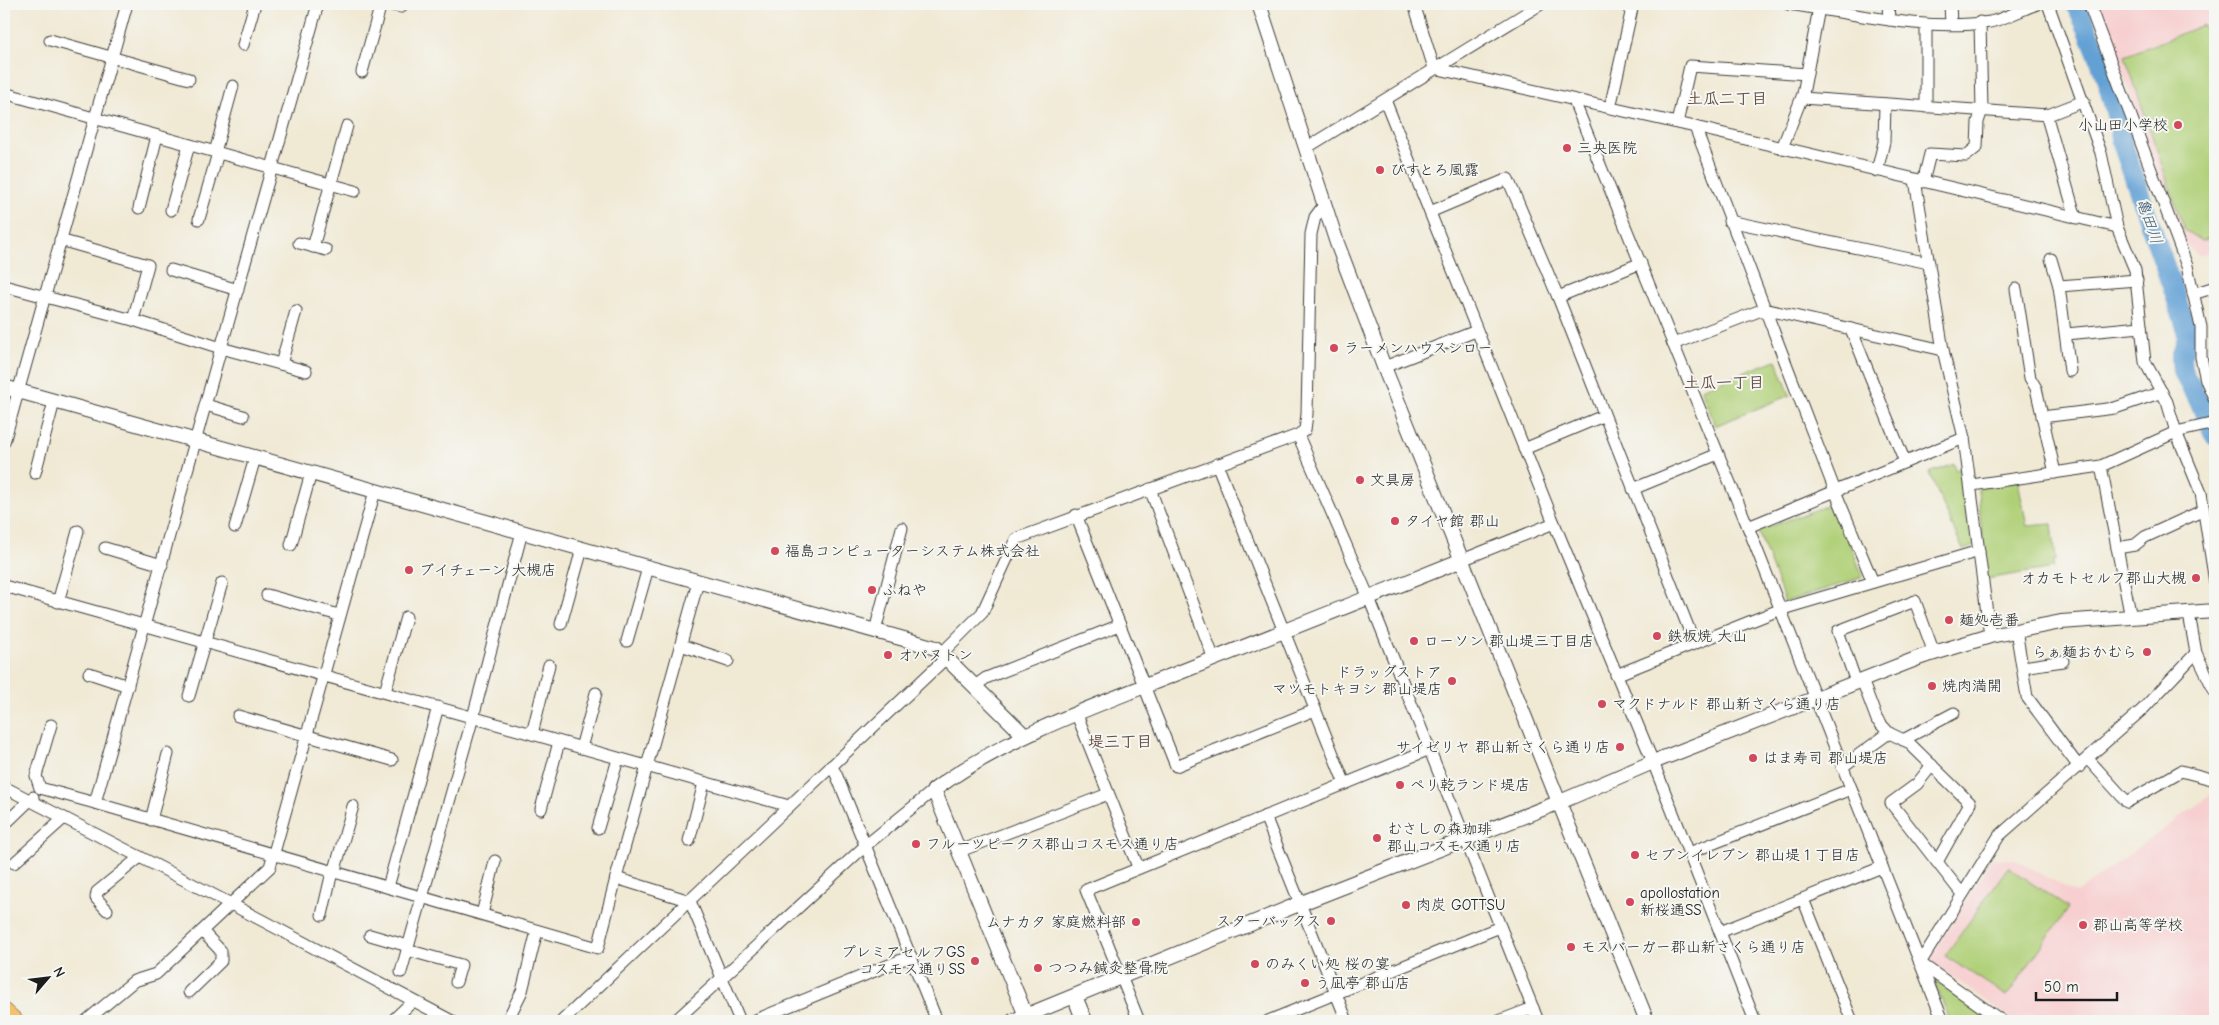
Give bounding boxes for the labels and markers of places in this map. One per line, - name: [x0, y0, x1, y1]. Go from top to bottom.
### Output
- place label: 小山田小学校: [2078, 116, 2168, 134]
- marker: 小山田小学校: [2172, 119, 2184, 131]
- place label: 三央医院: [1577, 139, 1637, 157]
- marker: 三央医院: [1561, 142, 1573, 154]
- place label: びすとろ風露: [1390, 161, 1479, 179]
- marker: びすとろ風露: [1374, 164, 1386, 176]
- place label: ラーメンハウスシロー: [1344, 339, 1493, 357]
- marker: ラーメンハウスシロー: [1328, 342, 1340, 354]
- place label: 文具房: [1370, 471, 1415, 489]
- marker: 文具房: [1354, 474, 1366, 486]
- place label: タイヤ館 郡山: [1405, 512, 1499, 530]
- marker: タイヤ館 郡山: [1389, 515, 1401, 527]
- place label: 福島コンピューターシステム株式会社: [785, 542, 1040, 560]
- marker: 福島コンピューターシステム株式会社: [769, 545, 781, 557]
- place label: ブイチェーン 大槻店: [419, 561, 556, 579]
- marker: ブイチェーン 大槻店: [403, 564, 415, 576]
- place label: オカモトセルフ郡山大槻: [2021, 569, 2186, 587]
- marker: オカモトセルフ郡山大槻: [2190, 572, 2202, 584]
- place label: ふねや: [882, 581, 927, 599]
- marker: ふねや: [866, 584, 878, 596]
- place label: 麺処壱番: [1959, 611, 2019, 629]
- marker: 麺処壱番: [1943, 614, 1955, 626]
- place label: 鉄板焼 大山: [1667, 627, 1747, 645]
- marker: 鉄板焼 大山: [1651, 630, 1663, 642]
- place label: ローソン 郡山堤三丁目店: [1424, 632, 1594, 650]
- marker: ローソン 郡山堤三丁目店: [1408, 635, 1420, 647]
- place label: らぁ麺おかむら: [2032, 643, 2137, 661]
- place label: オパヌトン: [898, 646, 973, 664]
- marker: らぁ麺おかむら: [2141, 646, 2153, 658]
- marker: オパヌトン: [882, 649, 894, 661]
- place label: ドラッグストア マツモトキヨシ 郡山堤店: [1272, 663, 1442, 698]
- marker: ドラッグストア マツモトキヨシ 郡山堤店: [1446, 675, 1458, 687]
- place label: 焼肉満開: [1942, 677, 2002, 695]
- marker: 焼肉満開: [1926, 680, 1938, 692]
- place label: マクドナルド 郡山新さくら通り店: [1612, 695, 1841, 713]
- marker: マクドナルド 郡山新さくら通り店: [1596, 698, 1608, 710]
- place label: サイゼリヤ 郡山新さくら通り店: [1396, 738, 1610, 756]
- marker: サイゼリヤ 郡山新さくら通り店: [1614, 741, 1626, 753]
- place label: はま寿司 郡山堤店: [1763, 749, 1888, 767]
- marker: はま寿司 郡山堤店: [1747, 752, 1759, 764]
- place label: ペリ乾ランド堤店: [1410, 776, 1530, 794]
- marker: ペリ乾ランド堤店: [1394, 779, 1406, 791]
- place label: むさしの森珈琲 郡山コスモス通り店: [1387, 820, 1521, 855]
- marker: むさしの森珈琲 郡山コスモス通り店: [1371, 832, 1383, 844]
- place label: フルーツピークス郡山コスモス通り店: [926, 835, 1179, 853]
- marker: フルーツピークス郡山コスモス通り店: [910, 838, 922, 850]
- place label: セブンイレブン 郡山堤１丁目店: [1645, 846, 1860, 864]
- marker: セブンイレブン 郡山堤１丁目店: [1629, 849, 1641, 861]
- place label: apollostation 新桜通SS: [1640, 884, 1720, 919]
- place label: 肉炭 GOTTSU: [1416, 896, 1505, 914]
- marker: apollostation 新桜通SS: [1624, 896, 1636, 908]
- marker: 肉炭 GOTTSU: [1400, 899, 1412, 911]
- place label: スターバックス: [1216, 912, 1321, 930]
- place label: ムナカタ 家庭燃料部: [986, 913, 1126, 931]
- marker: スターバックス: [1325, 915, 1337, 927]
- marker: ムナカタ 家庭燃料部: [1130, 916, 1142, 928]
- place label: 郡山高等学校: [2093, 916, 2183, 934]
- marker: 郡山高等学校: [2077, 919, 2089, 931]
- place label: モスバーガー郡山新さくら通り店: [1581, 938, 1806, 956]
- marker: モスバーガー郡山新さくら通り店: [1565, 941, 1577, 953]
- place label: プレミアセルフGS コスモス通りSS: [841, 943, 965, 978]
- marker: プレミアセルフGS コスモス通りSS: [969, 955, 981, 967]
- place label: のみくい処 桜の宴: [1265, 955, 1390, 973]
- marker: のみくい処 桜の宴: [1249, 958, 1261, 970]
- place label: つつみ鍼灸整骨院: [1048, 959, 1168, 977]
- marker: つつみ鍼灸整骨院: [1032, 962, 1044, 974]
- place label: う凪亭 郡山店: [1315, 974, 1410, 992]
- marker: う凪亭 郡山店: [1299, 977, 1311, 989]

